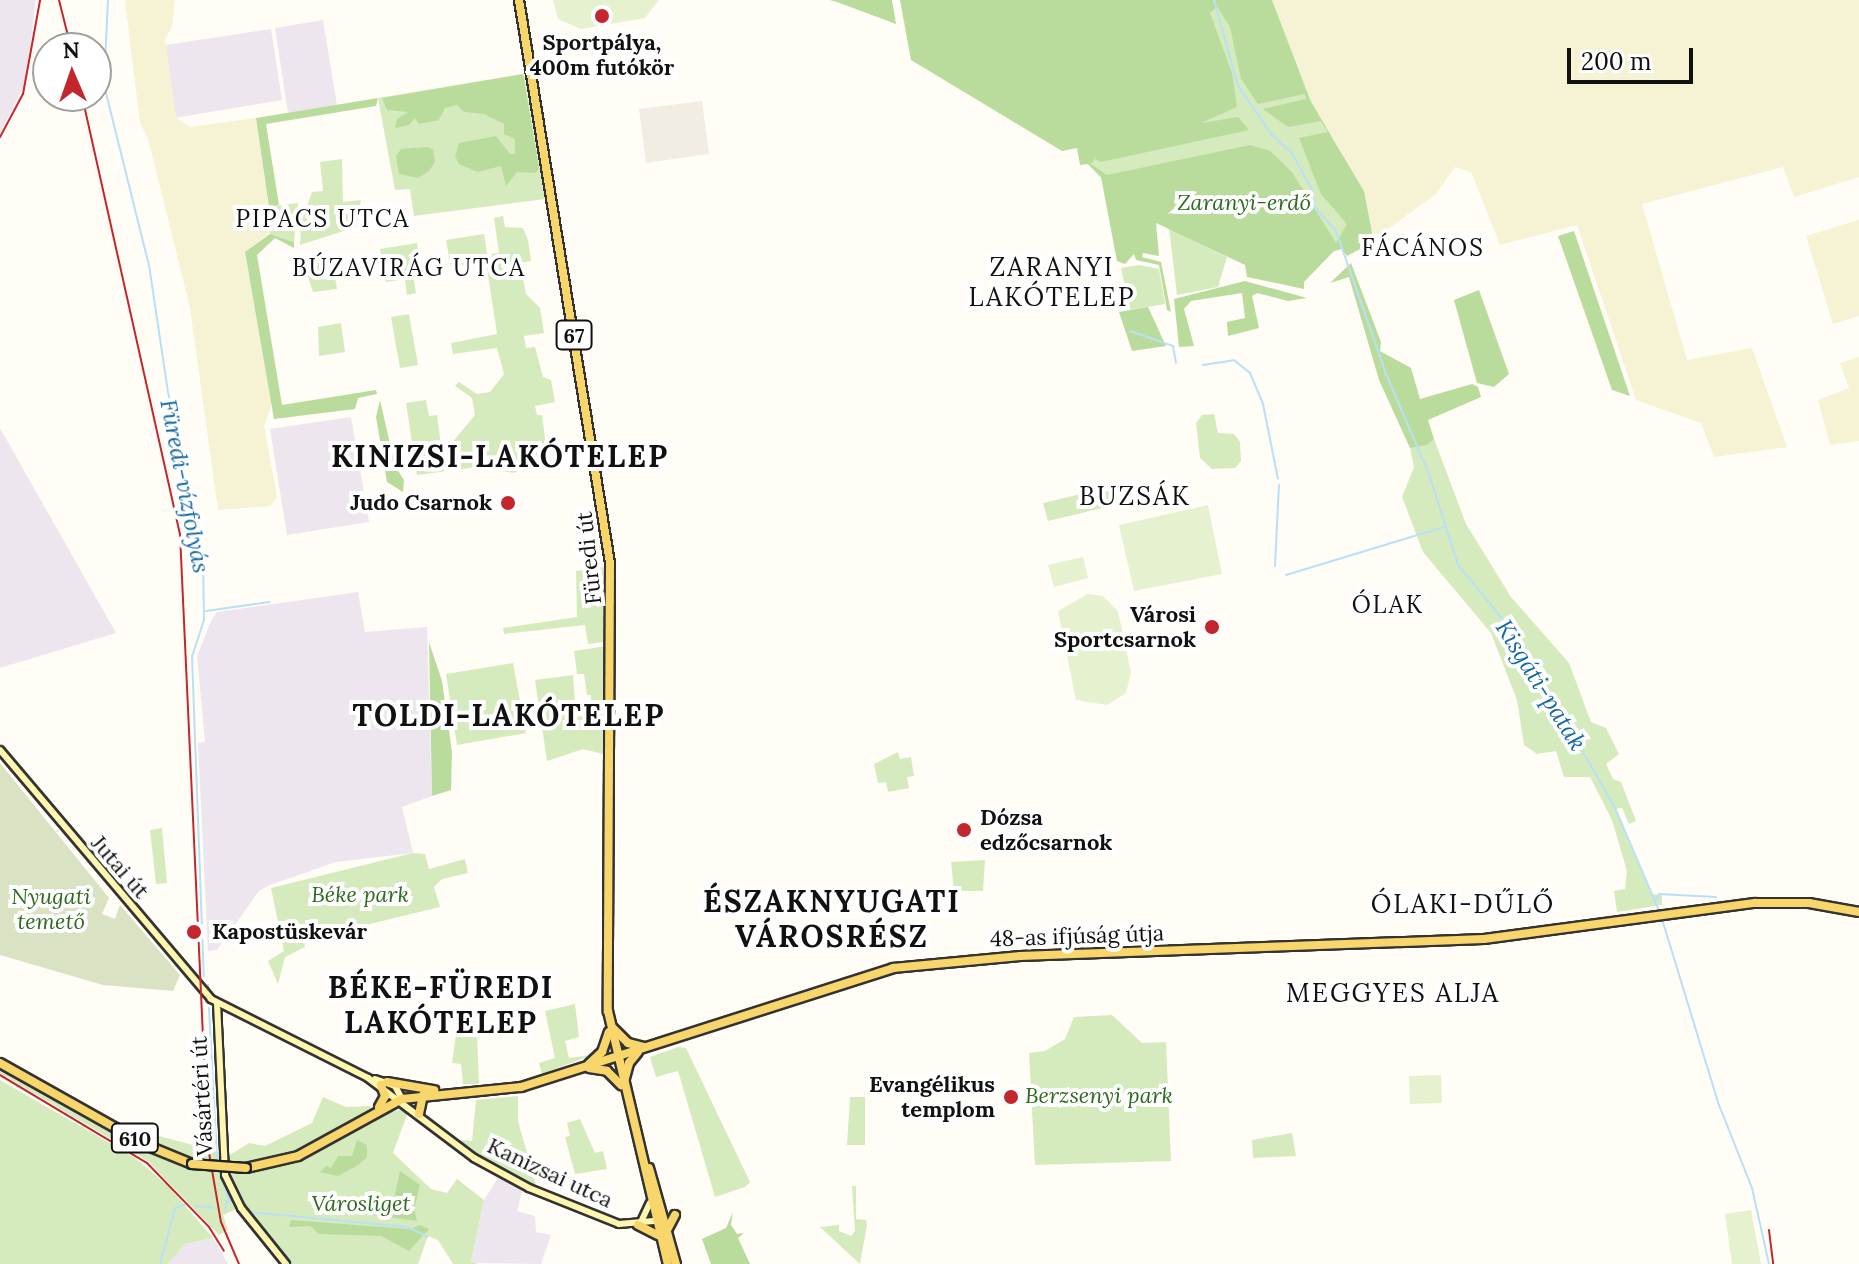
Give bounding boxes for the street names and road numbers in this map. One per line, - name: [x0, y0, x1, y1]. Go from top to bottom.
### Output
- road number: 67: [554, 319, 594, 351]
- street label: Füredi út: [571, 510, 607, 606]
- street label: Jutai út: [85, 830, 155, 904]
- street label: 48-as ifjúság útja: [989, 920, 1165, 952]
- street label: Vásártéri út: [186, 1035, 218, 1157]
- road number: 610: [109, 1122, 161, 1154]
- street label: Kanizsai utca: [483, 1132, 617, 1214]

